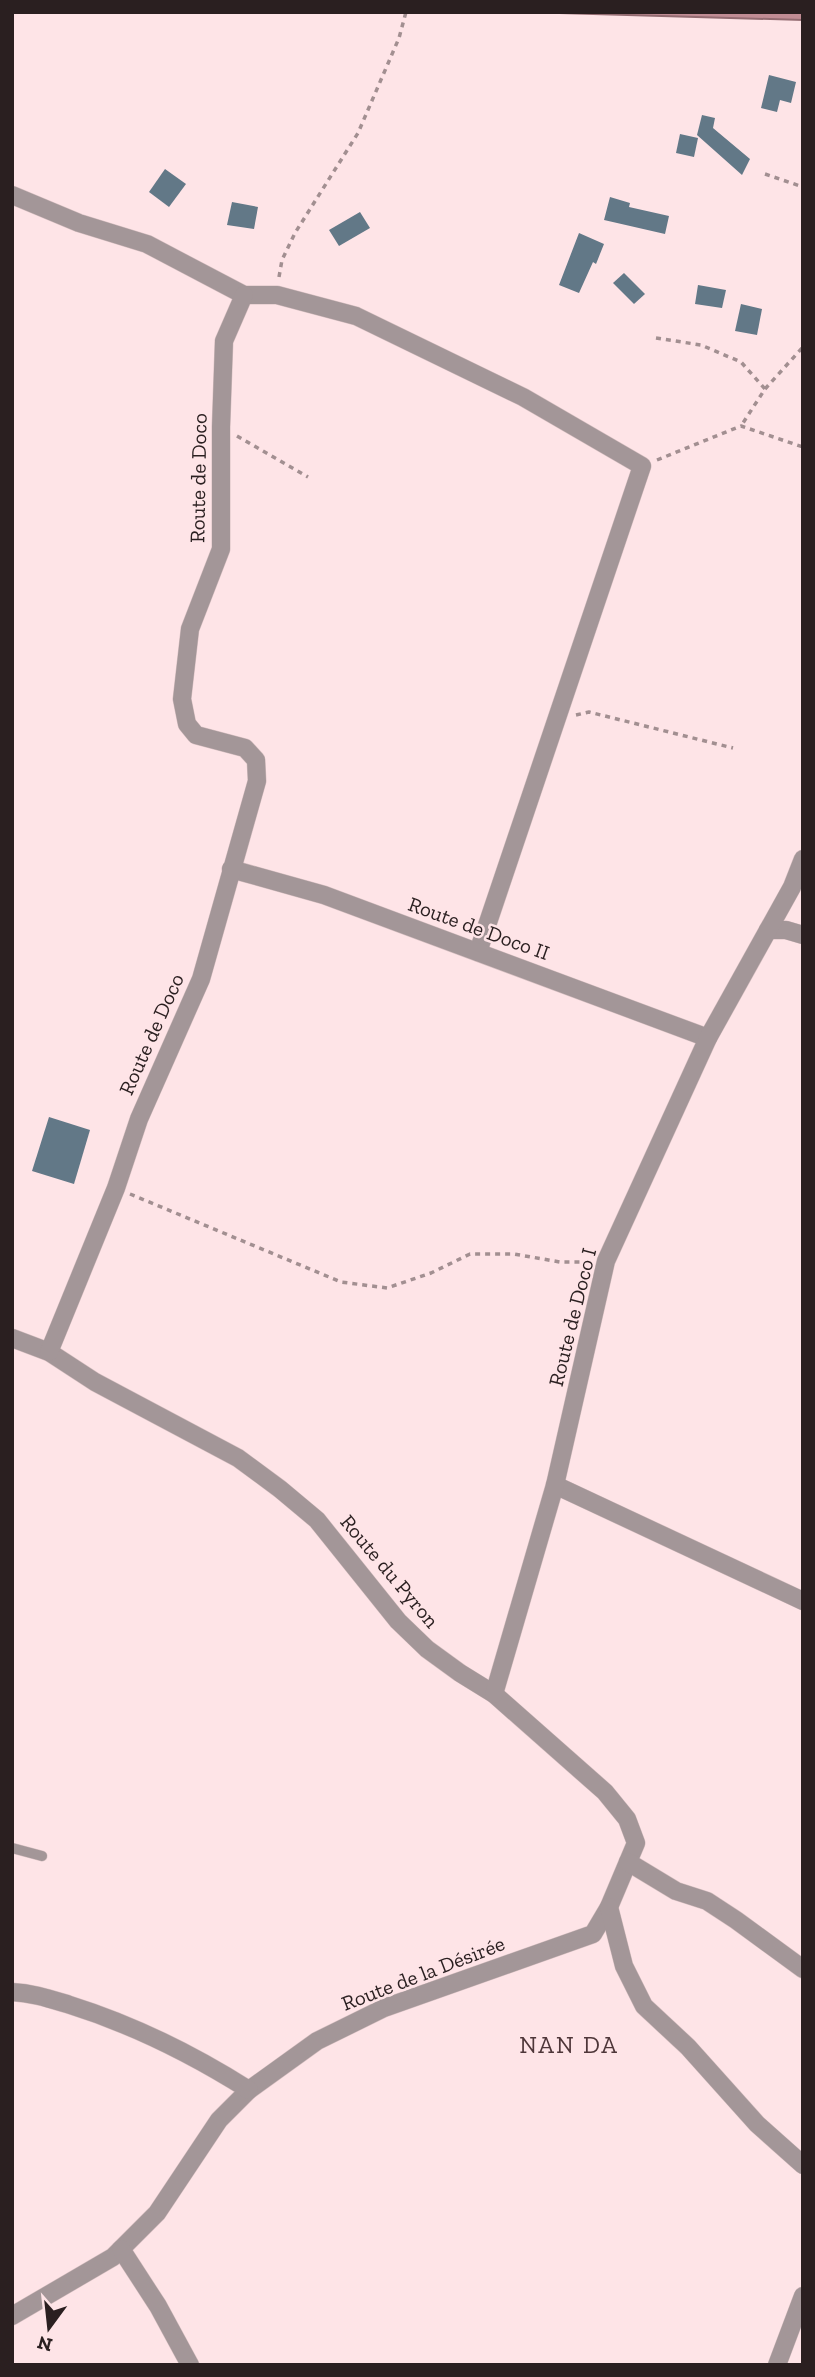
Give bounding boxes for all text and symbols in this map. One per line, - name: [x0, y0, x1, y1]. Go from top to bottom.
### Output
- street label: Route de Doco: [184, 413, 212, 543]
- street label: Route de Doco II: [405, 891, 553, 965]
- street label: Route de Doco: [113, 970, 189, 1098]
- street label: Route de Doco I: [543, 1245, 601, 1389]
- street label: Route du Pyron: [335, 1509, 445, 1633]
- street label: Route de la Désirée: [338, 1930, 508, 2016]
- district label: NAN DA: [519, 2030, 619, 2059]
- north arrow: [14, 2293, 84, 2363]
- text: N: [35, 2331, 55, 2357]

